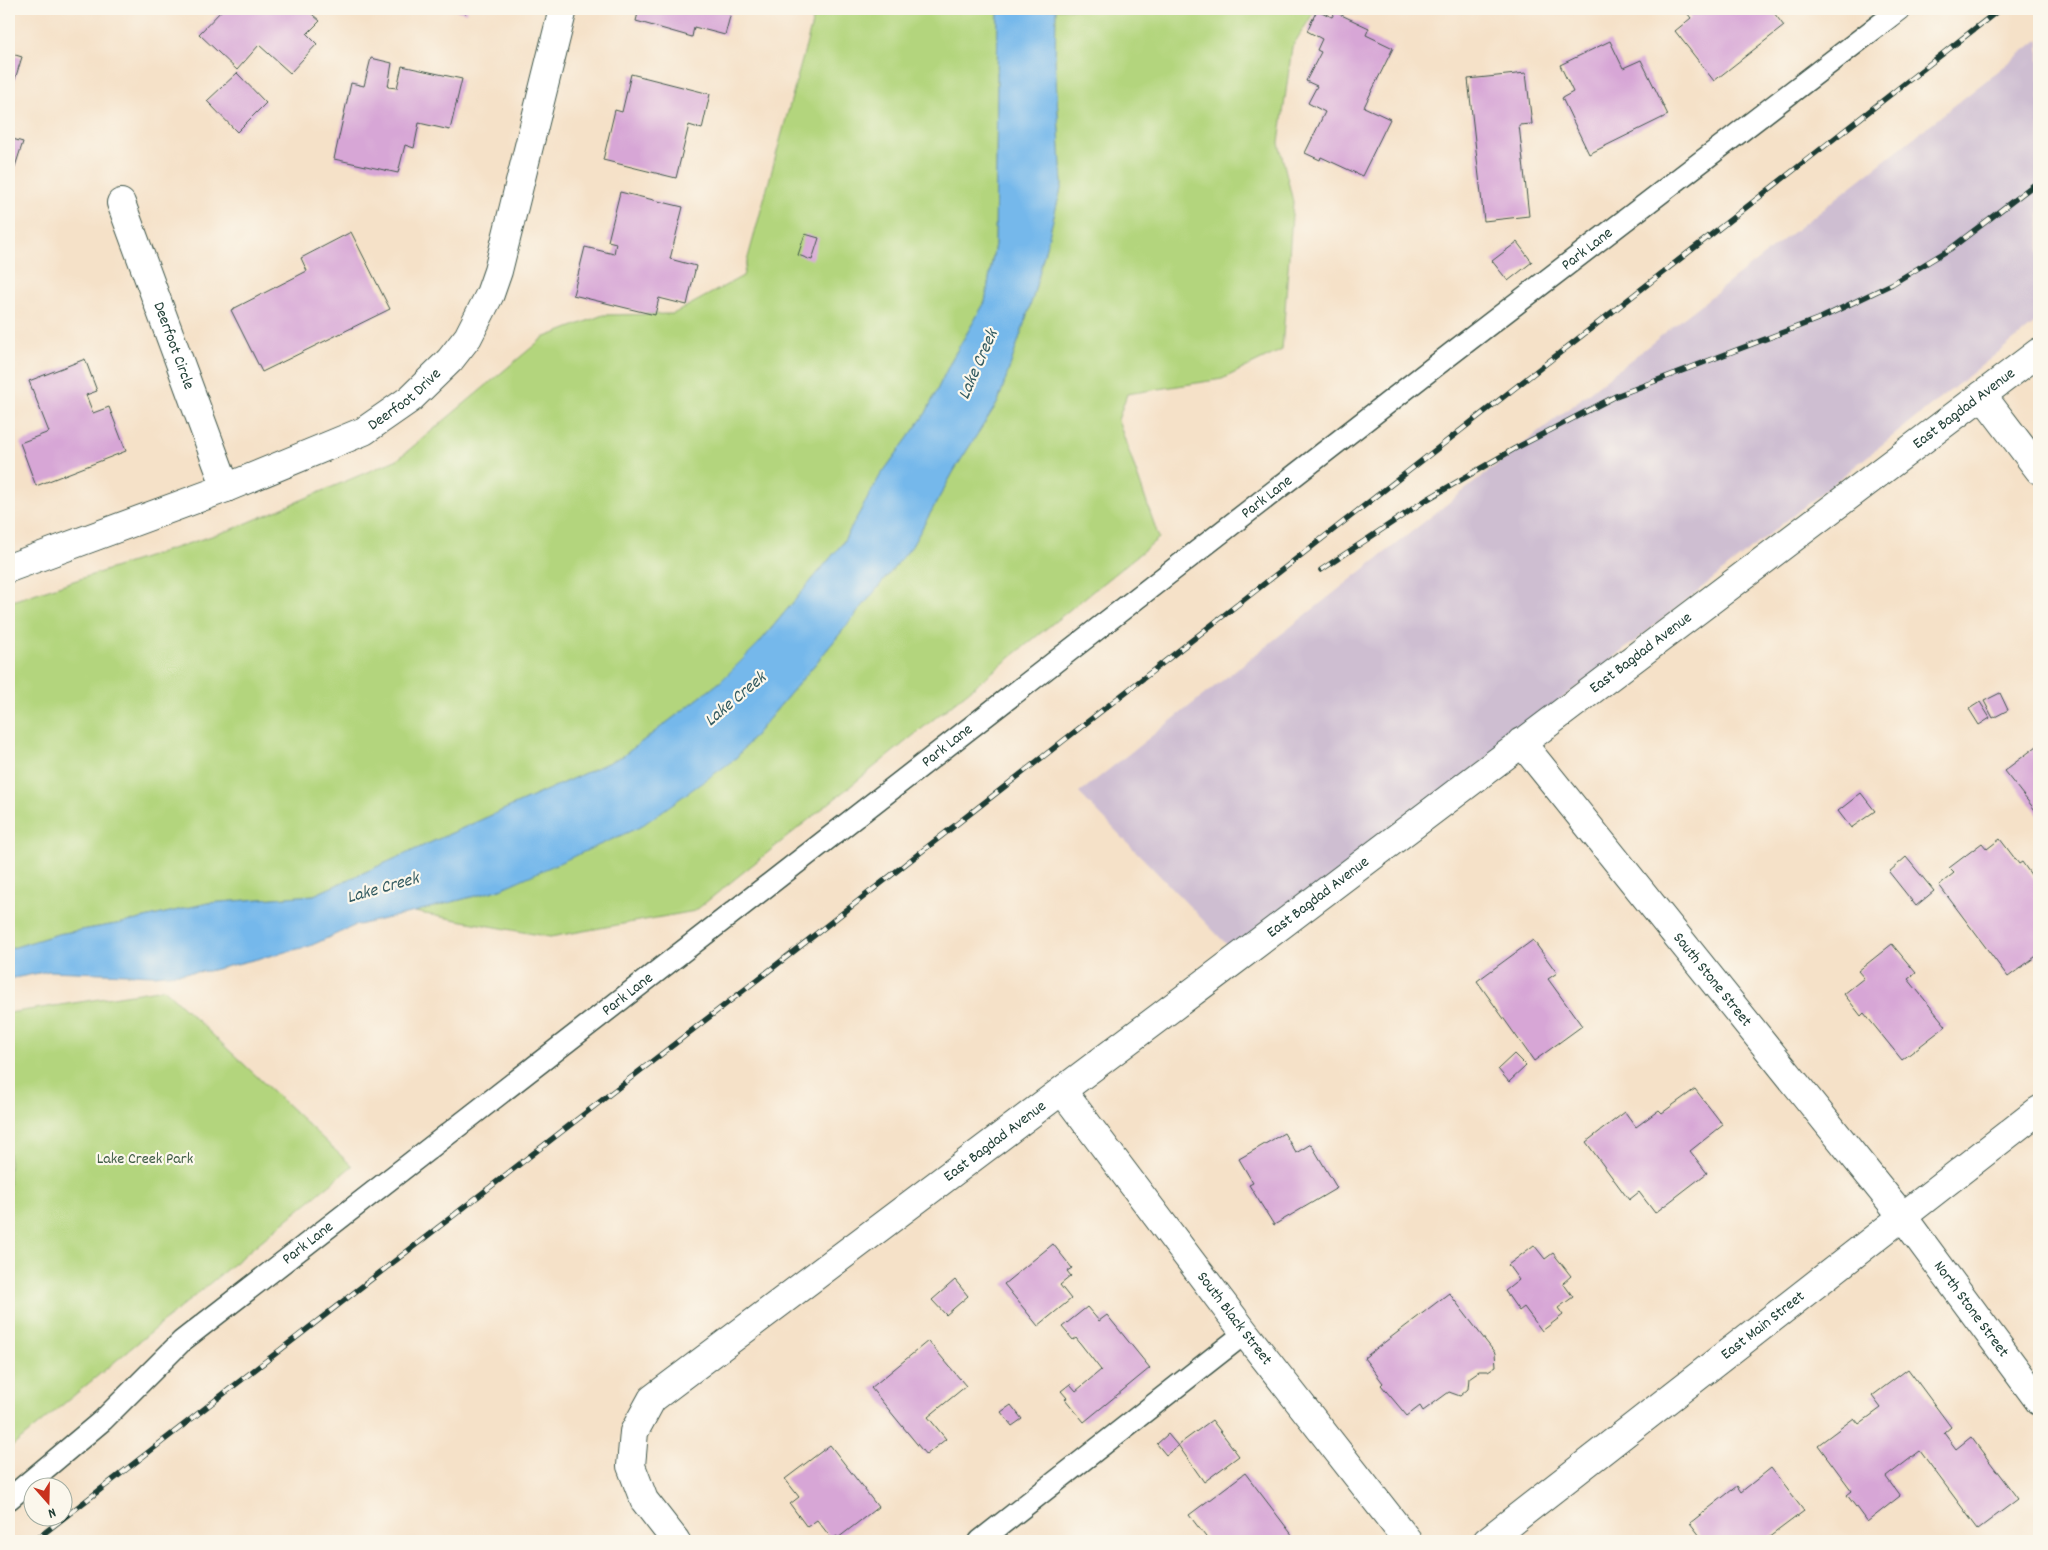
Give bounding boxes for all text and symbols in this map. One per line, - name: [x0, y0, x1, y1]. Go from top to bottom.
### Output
- street label: Park Lane: [1557, 222, 1618, 276]
- street label: Deerfoot Circle: [147, 299, 200, 393]
- water label: Lake Creek: [953, 325, 1006, 404]
- street label: East Bagdad Avenue: [1908, 362, 2020, 455]
- street label: Deerfoot Drive: [363, 363, 446, 436]
- street label: Park Lane: [1236, 470, 1297, 524]
- street label: East Bagdad Avenue: [1585, 607, 1697, 699]
- water label: Lake Creek: [700, 666, 774, 733]
- street label: Park Lane: [917, 718, 978, 773]
- street label: East Bagdad Avenue: [1262, 851, 1374, 944]
- water label: Lake Creek: [344, 866, 424, 911]
- street label: South Stone Street: [1667, 928, 1757, 1032]
- street label: Park Lane: [597, 967, 658, 1022]
- street label: East Bagdad Avenue: [939, 1095, 1051, 1188]
- park label: Lake Creek Park: [97, 1148, 193, 1171]
- street label: Park Lane: [277, 1216, 338, 1270]
- street label: North Stone Street: [1928, 1256, 2015, 1362]
- street label: South Black Street: [1191, 1267, 1278, 1370]
- street label: East Main Street: [1716, 1285, 1810, 1366]
- north arrow: [22, 1478, 72, 1528]
- text: N: [45, 1502, 58, 1523]

